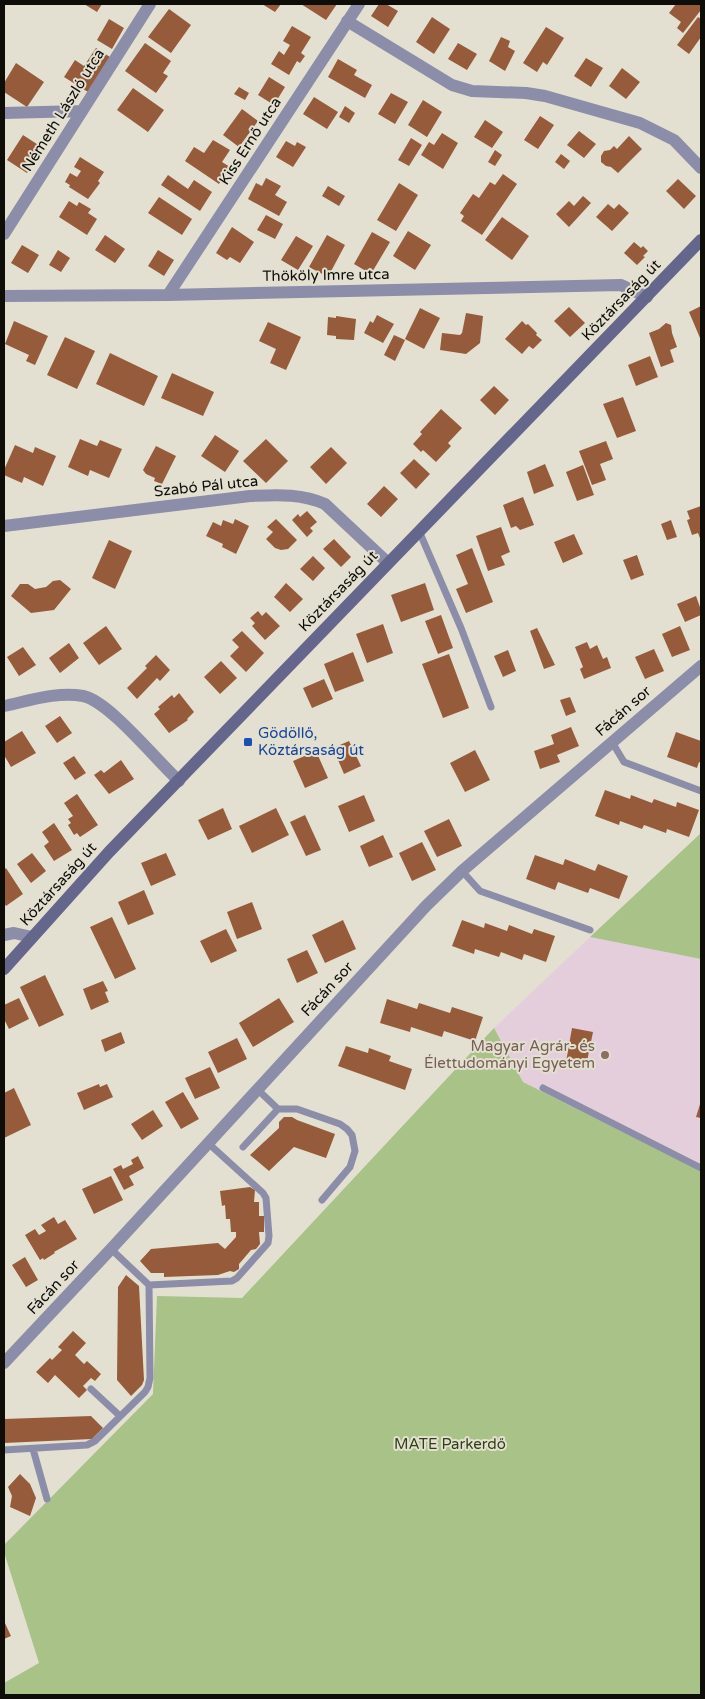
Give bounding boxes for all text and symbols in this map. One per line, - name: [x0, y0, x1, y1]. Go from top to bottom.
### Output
- street label: Németh László utca: [18, 45, 108, 175]
- street label: Kiss Ernő utca: [215, 94, 285, 188]
- street label: Köztársaság út: [578, 255, 664, 344]
- street label: Thököly Imre utca: [262, 265, 390, 285]
- street label: Szabó Pál utca: [153, 472, 259, 500]
- street label: Köztársaság út: [295, 546, 381, 635]
- street label: Fácán sor: [591, 682, 655, 740]
- place label: Gödöllő, Köztársaság út: [258, 724, 364, 759]
- marker: Gödöllő, Köztársaság út: [242, 736, 254, 748]
- street label: Köztársaság út: [16, 838, 100, 929]
- street label: Fácán sor: [297, 958, 357, 1020]
- place label: Magyar Agrár- és Élettudományi Egyetem: [424, 1037, 595, 1072]
- marker: Magyar Agrár- és Élettudományi Egyetem: [599, 1049, 611, 1061]
- street label: Fácán sor: [23, 1256, 83, 1318]
- park label: MATE Parkerdő: [394, 1435, 506, 1453]

